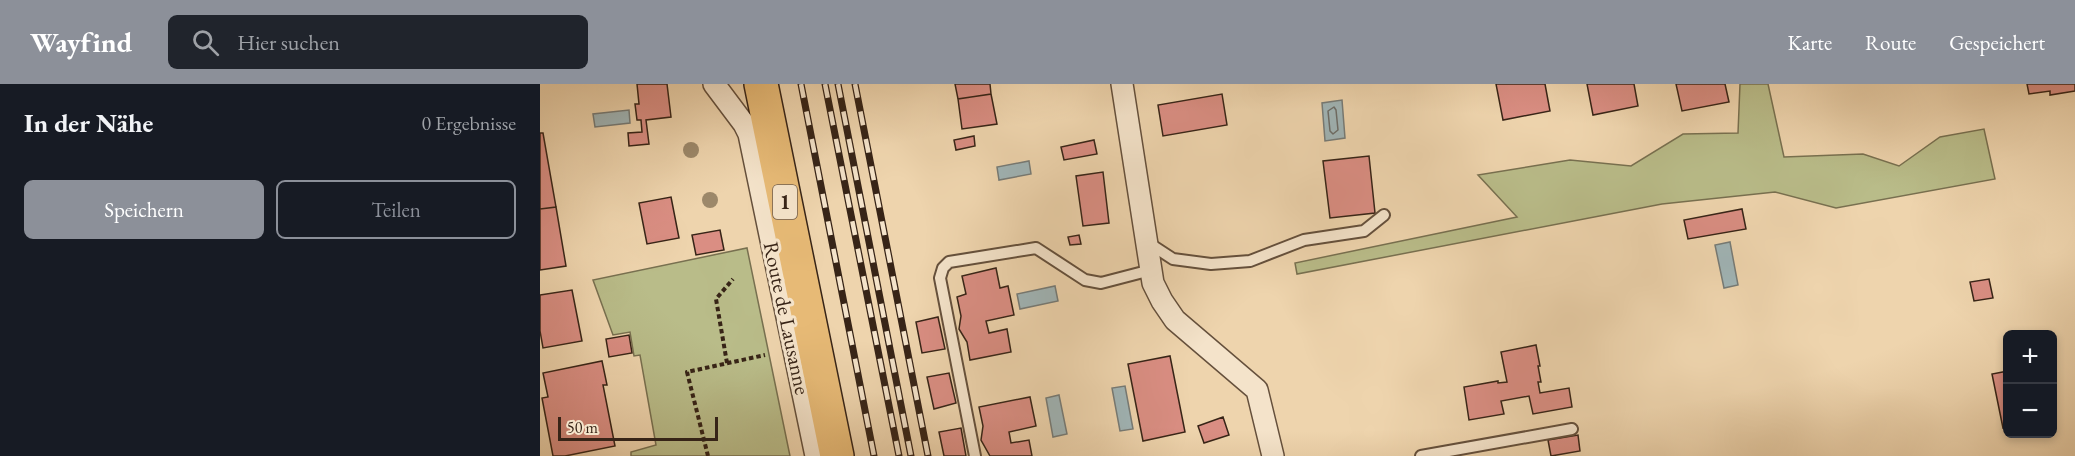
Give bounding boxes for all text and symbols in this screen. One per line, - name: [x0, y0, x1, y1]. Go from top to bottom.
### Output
- search box: [168, 15, 588, 69]
- text: Wayfind: [30, 24, 132, 60]
- icon: search: [189, 26, 222, 59]
- text: Hier suchen: [237, 28, 340, 57]
- text: Karte: [1788, 29, 1832, 56]
- text: Route: [1865, 29, 1916, 56]
- text: Gespeichert: [1949, 29, 2045, 56]
- text: In der Nähe: [24, 106, 153, 140]
- text: 0 Ergebnisse: [421, 110, 516, 136]
- button: Speichern: [24, 180, 264, 239]
- button: Teilen: [276, 180, 516, 239]
- road number: 1: [773, 185, 797, 219]
- street label: Route de Lausanne: [758, 239, 816, 397]
- map controls: [2003, 330, 2057, 438]
- button: +: [2003, 330, 2057, 384]
- button: −: [2003, 384, 2057, 438]
- scale bar: [558, 414, 718, 442]
- text: 50 m: [567, 417, 598, 438]

